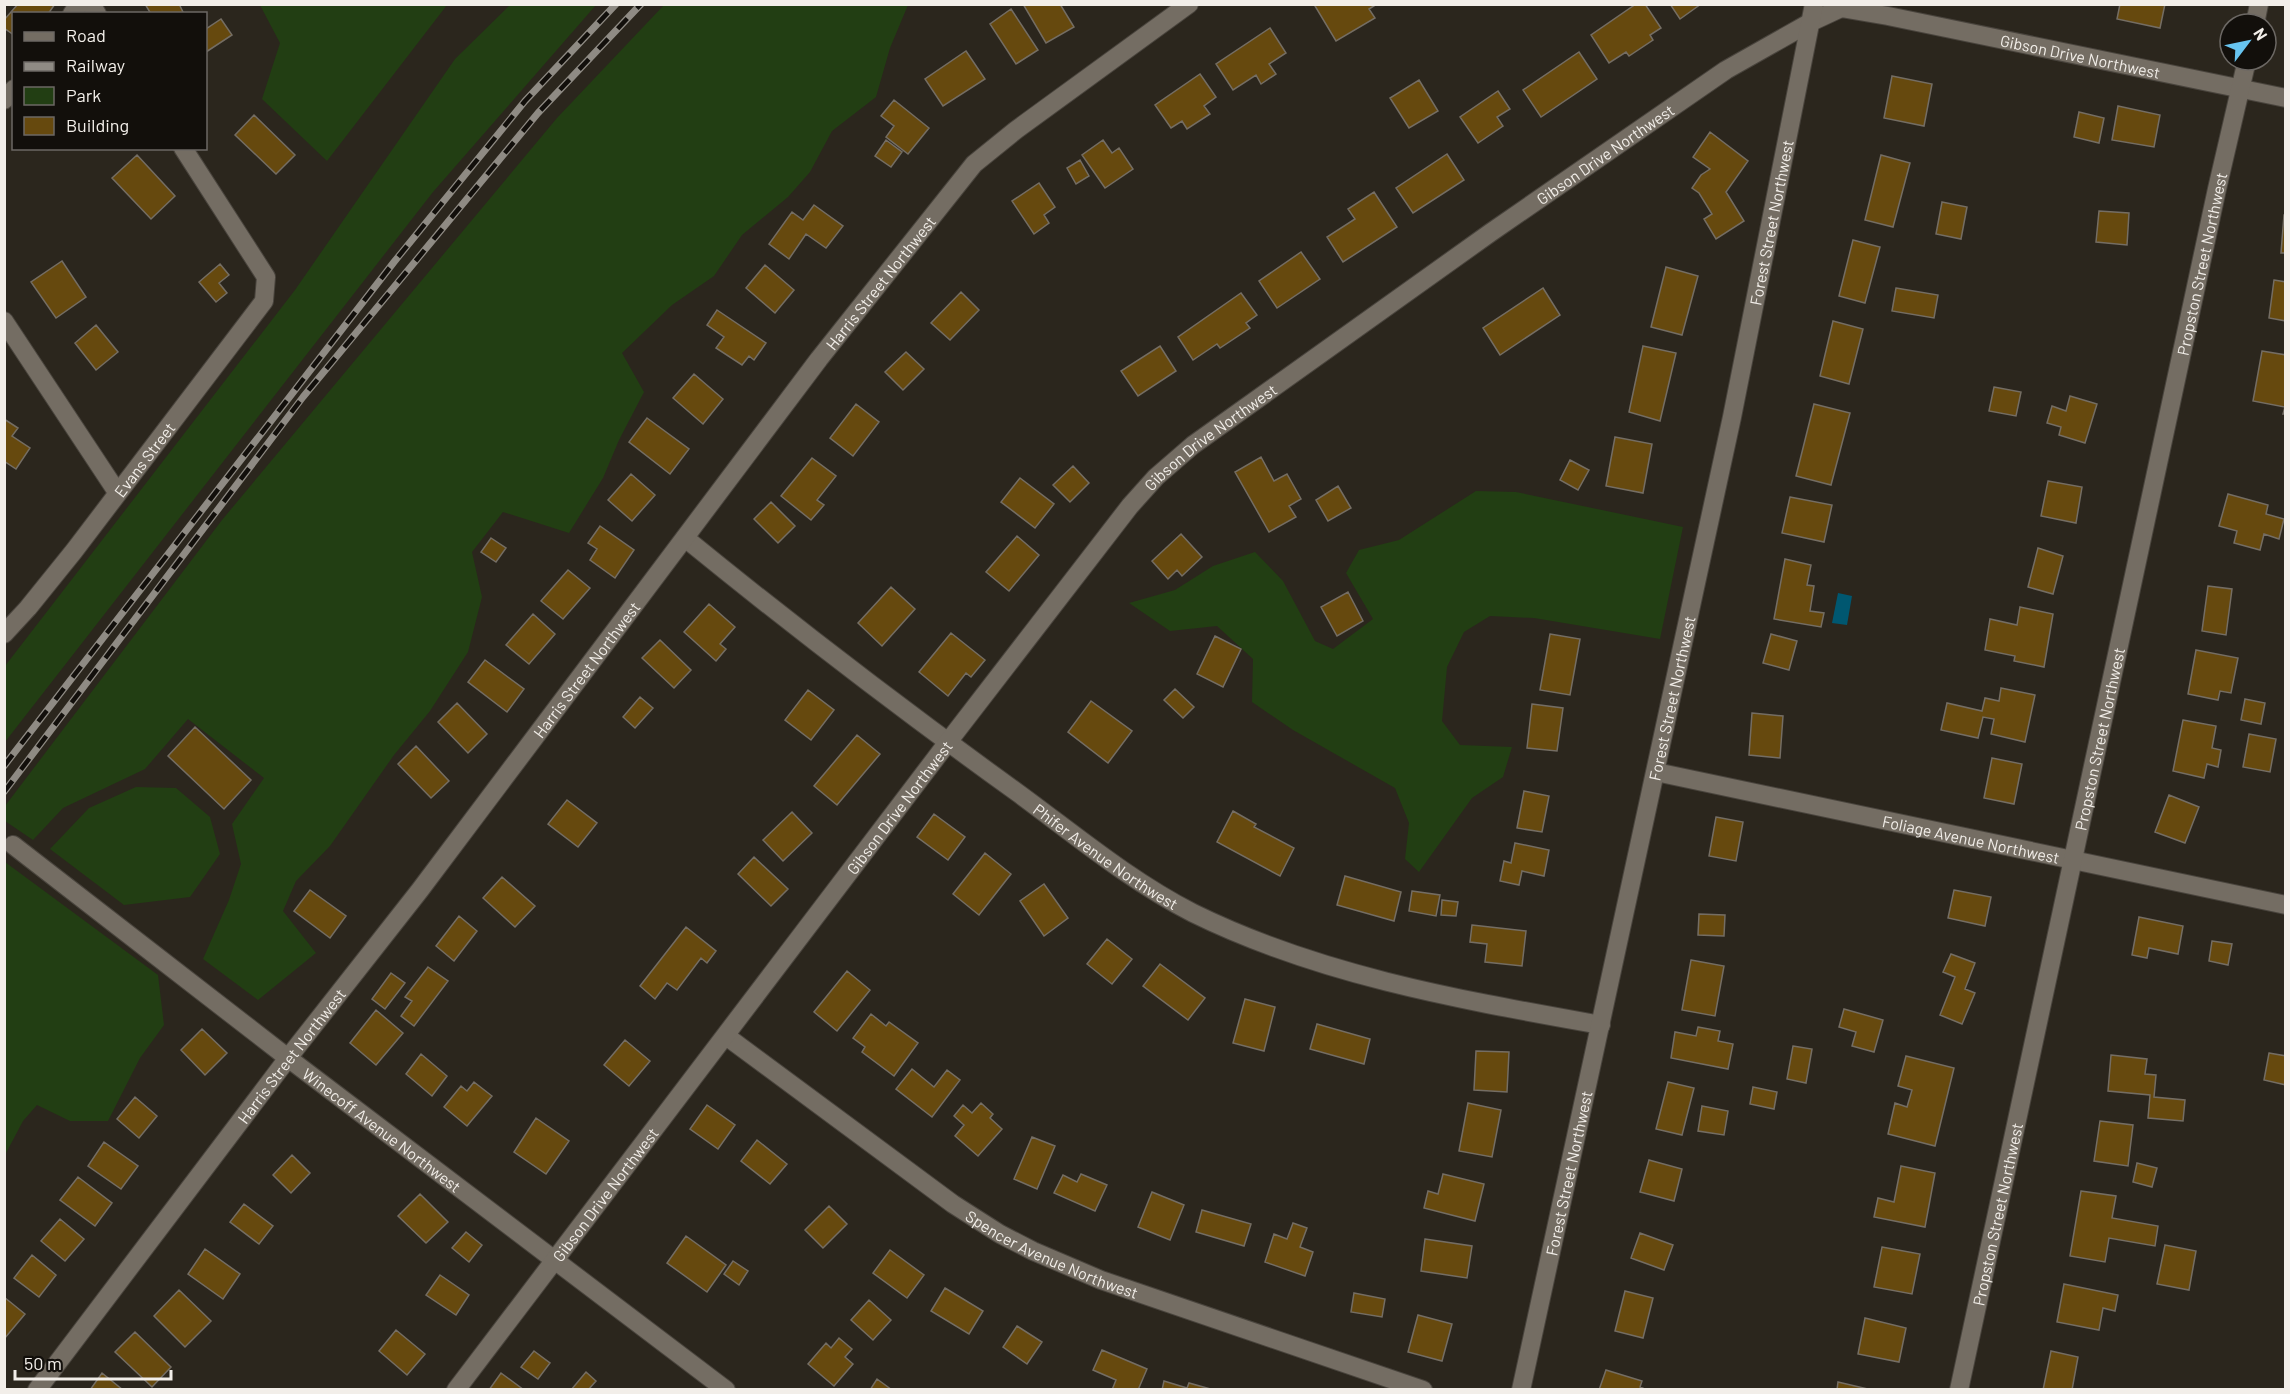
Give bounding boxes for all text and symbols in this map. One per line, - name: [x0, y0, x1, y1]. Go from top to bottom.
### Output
- legend: [12, 12, 207, 150]
- north arrow: [2218, 12, 2278, 72]
- text: Road: [66, 24, 106, 46]
- text: N: [2250, 24, 2272, 43]
- street label: Gibson Drive Northwest: [1999, 30, 2162, 81]
- text: Railway: [66, 54, 125, 76]
- text: Park: [66, 84, 101, 106]
- street label: Gibson Drive Northwest: [1532, 100, 1677, 208]
- text: Building: [66, 114, 129, 136]
- street label: Forest Street Northwest: [1745, 138, 1796, 307]
- street label: Propston Street Northwest: [2172, 170, 2230, 357]
- street label: Harris Street Northwest: [821, 212, 939, 353]
- street label: Gibson Drive Northwest: [1140, 379, 1280, 494]
- street label: Evans Street: [109, 418, 178, 500]
- street label: Harris Street Northwest: [529, 597, 643, 741]
- street label: Forest Street Northwest: [1644, 614, 1698, 782]
- street label: Propston Street Northwest: [2070, 646, 2128, 832]
- street label: Gibson Drive Northwest: [842, 736, 955, 878]
- street label: Phifer Avenue Northwest: [1030, 799, 1182, 913]
- street label: Foliage Avenue Northwest: [1881, 811, 2061, 866]
- street label: Harris Street Northwest: [233, 984, 349, 1127]
- street label: Winecoff Avenue Northwest: [299, 1063, 465, 1196]
- street label: Forest Street Northwest: [1541, 1089, 1595, 1257]
- street label: Propston Street Northwest: [1968, 1121, 2026, 1307]
- street label: Gibson Drive Northwest: [548, 1123, 662, 1265]
- street label: Spencer Avenue Northwest: [963, 1205, 1141, 1302]
- scale bar: [15, 1343, 171, 1381]
- text: 50 m: [24, 1352, 62, 1374]

